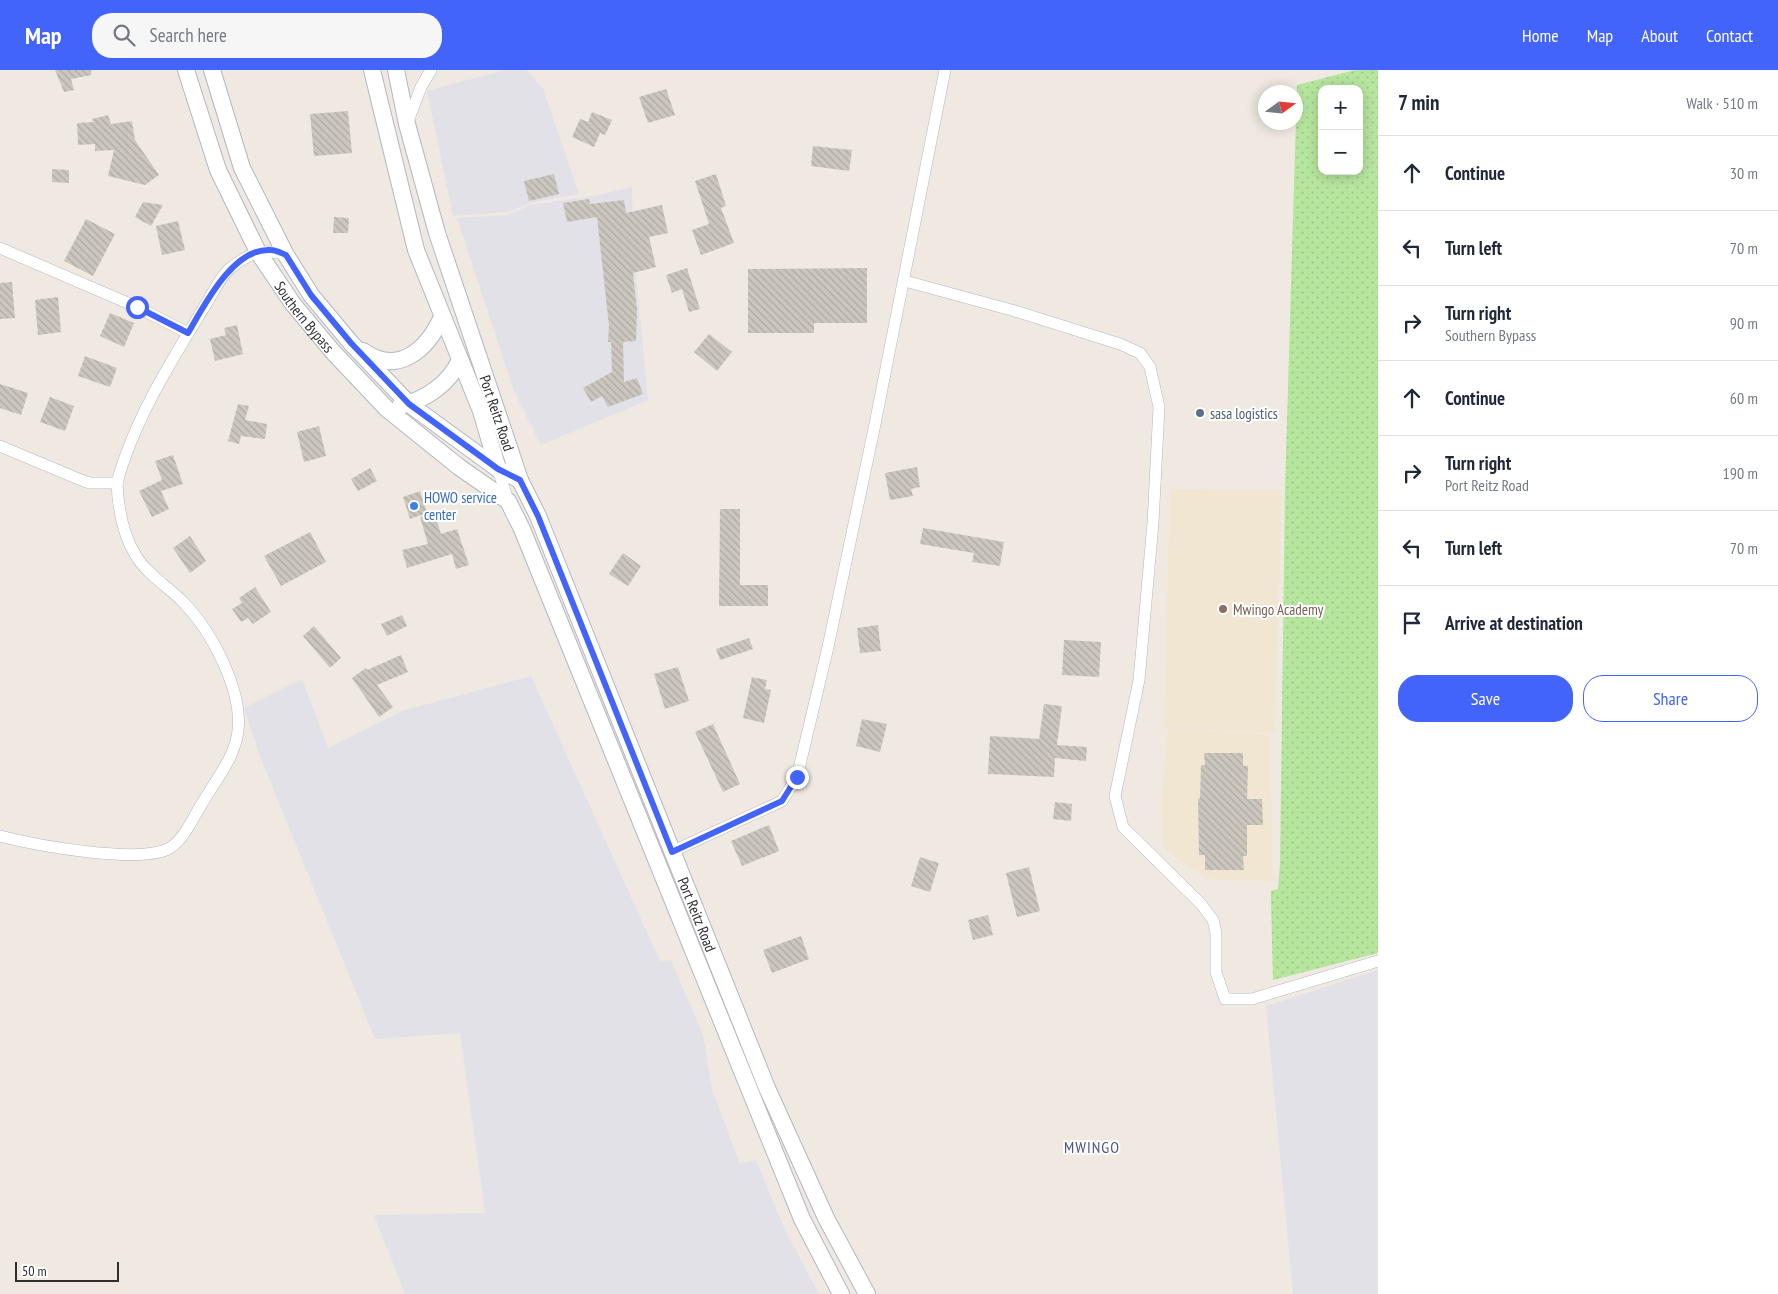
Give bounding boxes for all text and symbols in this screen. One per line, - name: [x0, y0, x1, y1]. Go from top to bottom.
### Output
- search box: [92, 13, 442, 58]
- text: Map: [25, 20, 62, 51]
- icon: search: [110, 21, 138, 49]
- text: Search here: [150, 23, 227, 47]
- text: Home: [1522, 24, 1559, 47]
- text: Map: [1587, 24, 1613, 47]
- text: About: [1641, 24, 1678, 47]
- text: Contact: [1706, 24, 1753, 47]
- north arrow: [1258, 85, 1303, 130]
- map controls: [1318, 85, 1363, 175]
- button: +: [1318, 85, 1363, 130]
- text: 7 min: [1398, 89, 1440, 116]
- text: Walk · 510 m: [1686, 93, 1758, 113]
- button: −: [1318, 130, 1363, 175]
- icon: ahead: [1398, 159, 1426, 187]
- text: Continue: [1445, 161, 1505, 185]
- text: 30 m: [1730, 163, 1758, 183]
- icon: left: [1398, 234, 1426, 262]
- text: Turn left: [1445, 236, 1502, 260]
- text: 70 m: [1730, 238, 1758, 258]
- street label: Southern Bypass: [271, 277, 339, 356]
- route start: [126, 296, 149, 319]
- text: Turn right: [1445, 301, 1511, 325]
- icon: right: [1398, 309, 1426, 337]
- text: 90 m: [1730, 313, 1758, 333]
- text: Southern Bypass: [1445, 325, 1536, 345]
- street label: Port Reitz Road: [476, 373, 519, 453]
- icon: ahead: [1398, 384, 1426, 412]
- text: Continue: [1445, 386, 1505, 410]
- text: 60 m: [1730, 388, 1758, 408]
- place label: sasa logistics: [1210, 404, 1278, 423]
- marker: sasa logistics: [1194, 407, 1206, 419]
- text: Turn right: [1445, 451, 1511, 475]
- icon: right: [1398, 459, 1426, 487]
- text: 190 m: [1723, 463, 1758, 483]
- text: Port Reitz Road: [1445, 475, 1529, 495]
- place label: HOWO service center: [424, 488, 497, 524]
- marker: HOWO service center: [408, 500, 420, 512]
- icon: left: [1398, 534, 1426, 562]
- text: Turn left: [1445, 536, 1502, 560]
- text: 70 m: [1730, 538, 1758, 558]
- place label: Mwingo Academy: [1233, 600, 1324, 619]
- marker: Mwingo Academy: [1217, 603, 1229, 615]
- icon: arrive: [1398, 609, 1426, 637]
- text: Arrive at destination: [1445, 611, 1583, 635]
- button: Save: [1398, 675, 1573, 722]
- button: Share: [1583, 675, 1758, 722]
- route end: [786, 766, 809, 789]
- street label: Port Reitz Road: [674, 874, 721, 954]
- district label: MWINGO: [1064, 1137, 1120, 1157]
- scale bar: [15, 1259, 119, 1282]
- text: 50 m: [22, 1262, 47, 1280]

